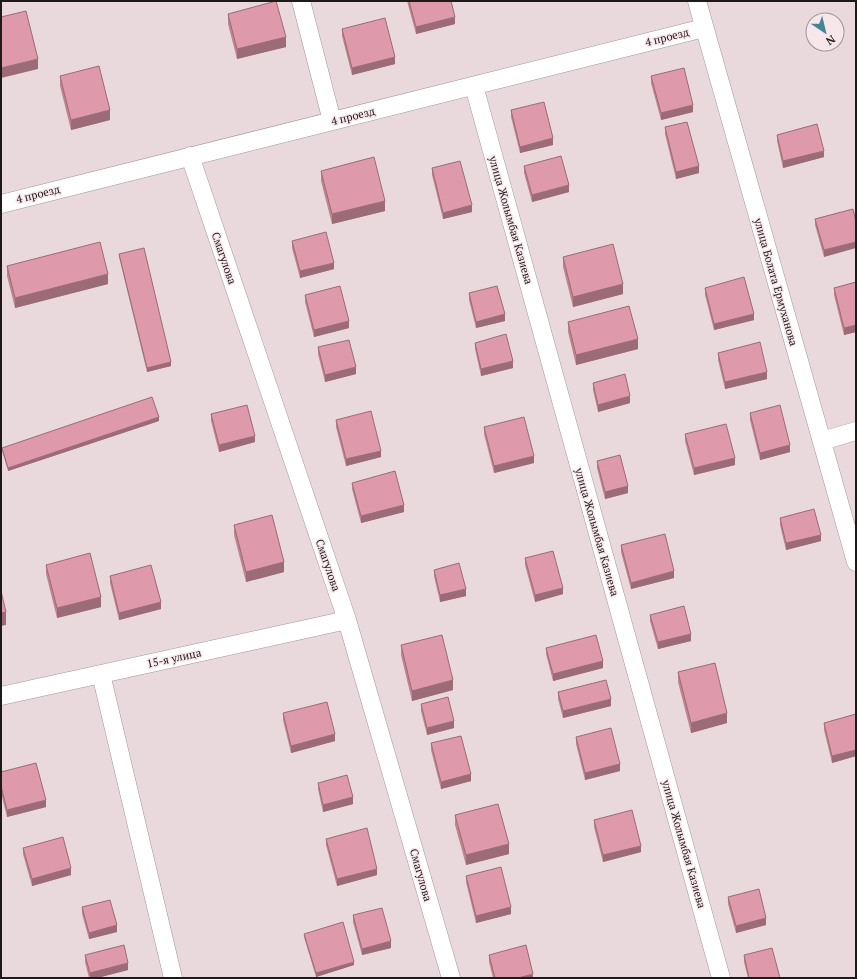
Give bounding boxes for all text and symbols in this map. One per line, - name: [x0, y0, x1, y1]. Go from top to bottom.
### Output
- north arrow: [805, 12, 845, 52]
- street label: 4 проезд: [644, 25, 690, 49]
- text: N: [823, 32, 838, 49]
- street label: 4 проезд: [330, 104, 376, 128]
- street label: улица Жолымбая Казиева: [486, 153, 536, 286]
- street label: 4 проезд: [15, 182, 61, 206]
- street label: улица Болата Ермуханова: [751, 216, 801, 348]
- street label: Смагулова: [209, 230, 240, 286]
- street label: улица Жолымбая Казиева: [572, 465, 622, 598]
- street label: Смагулова: [313, 537, 344, 593]
- street label: 15-я улица: [146, 645, 203, 671]
- street label: улица Жолымбая Казиева: [659, 777, 709, 910]
- street label: Смагулова: [407, 847, 435, 903]

